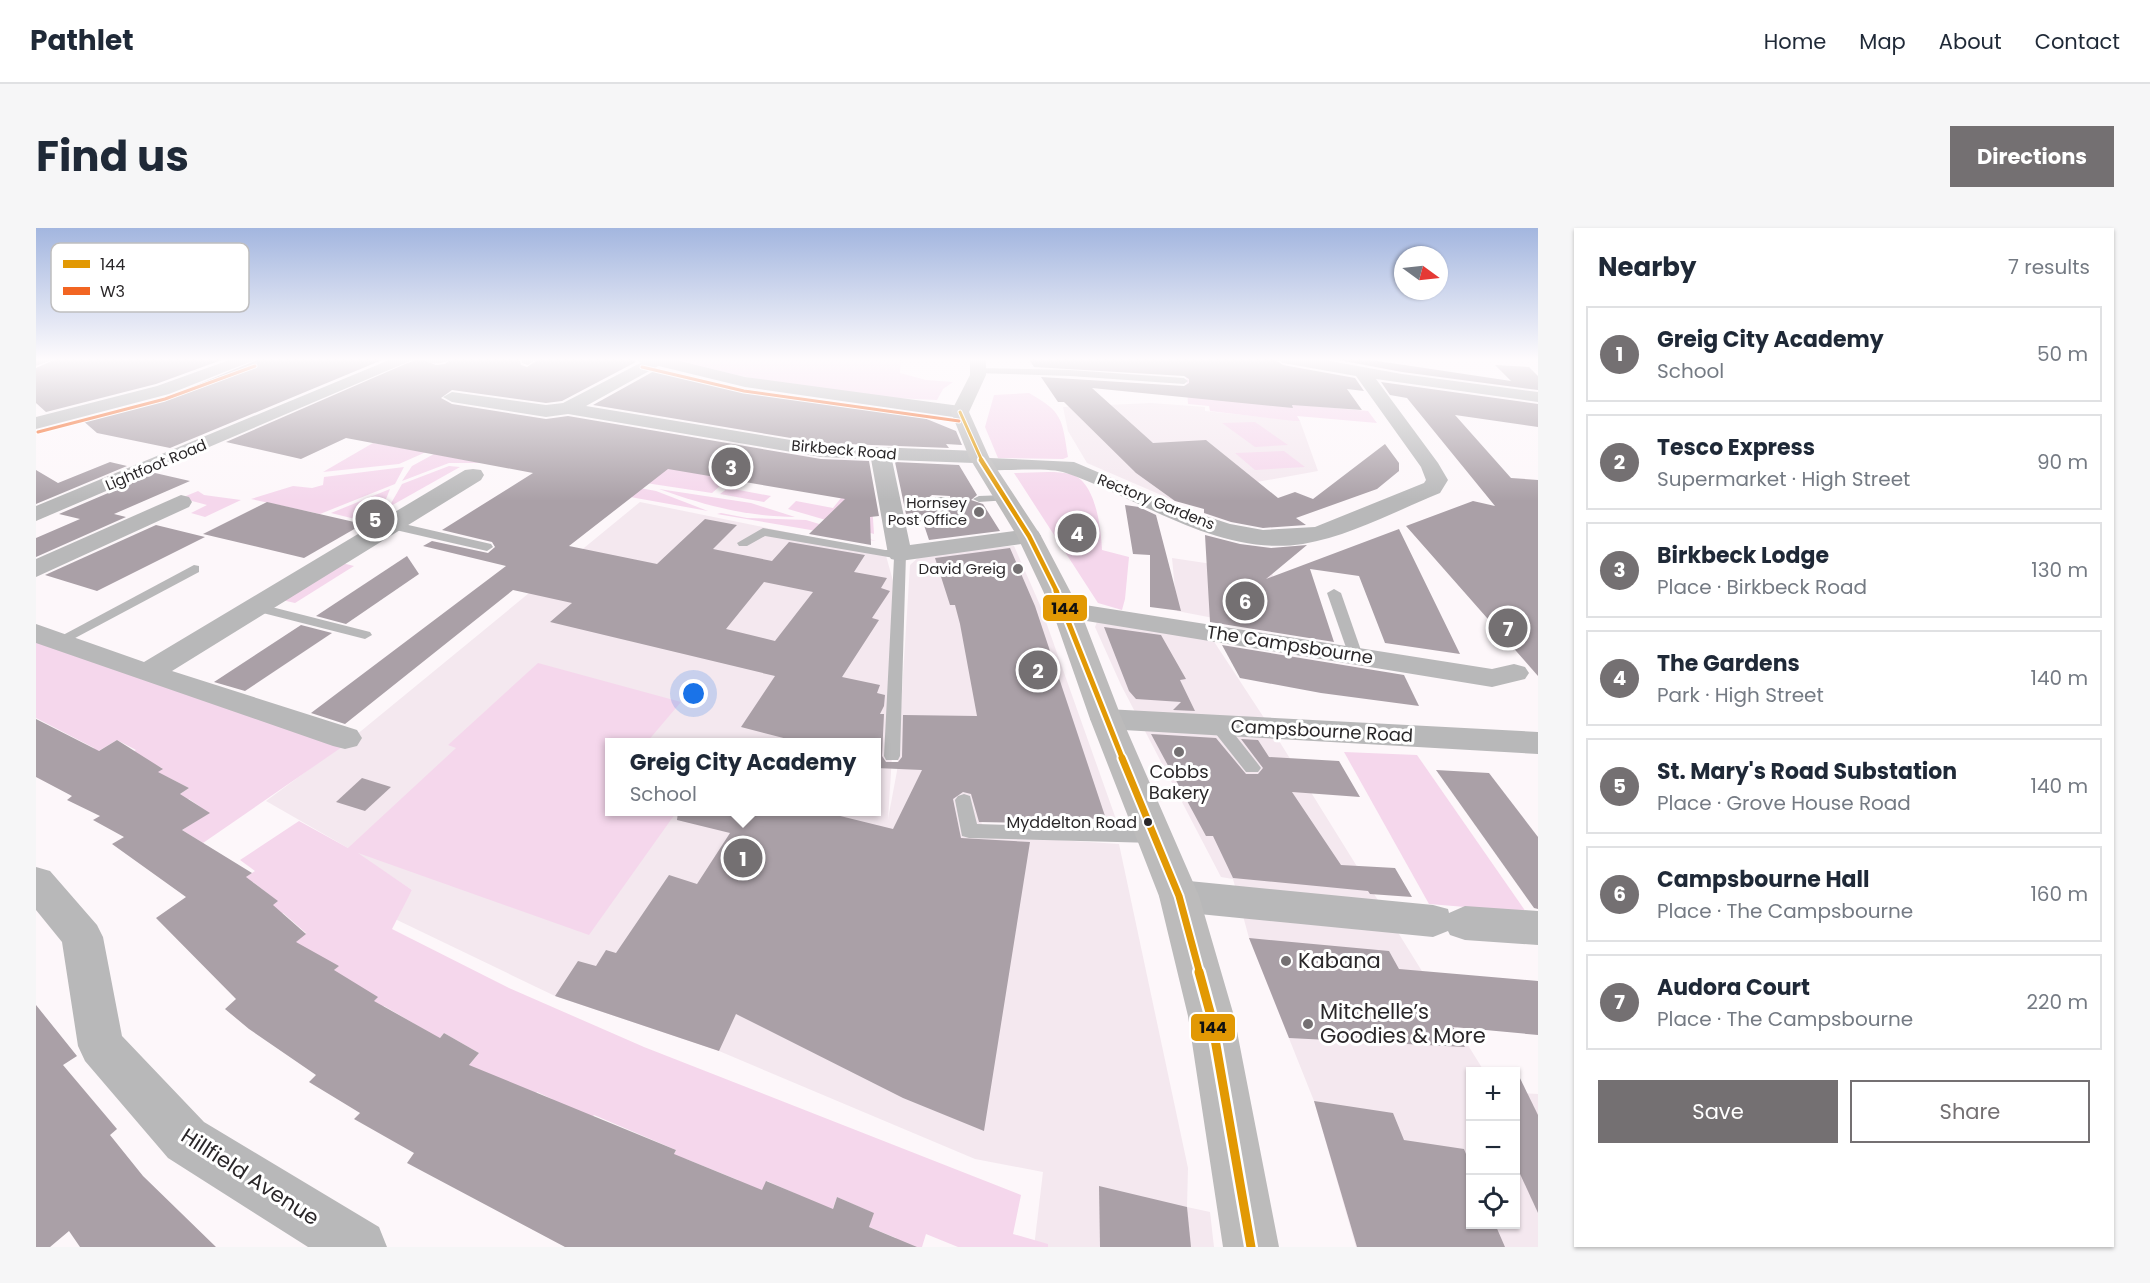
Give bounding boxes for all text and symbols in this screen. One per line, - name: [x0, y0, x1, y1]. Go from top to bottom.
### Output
- text: Pathlet: [30, 21, 134, 60]
- text: Home: [1764, 27, 1826, 56]
- text: Map: [1859, 27, 1906, 56]
- text: About: [1939, 27, 2002, 56]
- text: Contact: [2035, 27, 2120, 56]
- button: Directions: [1950, 126, 2114, 187]
- text: Find us: [36, 127, 189, 186]
- legend: [51, 243, 249, 312]
- north arrow: [1394, 246, 1448, 300]
- text: Nearby: [1598, 249, 1696, 285]
- text: 144: [100, 253, 125, 276]
- text: 7 results: [2008, 253, 2090, 281]
- text: W3: [100, 280, 125, 303]
- text: Greig City Academy: [1657, 324, 1884, 355]
- text: 1: [1616, 340, 1623, 368]
- text: 50 m: [2037, 340, 2088, 368]
- text: School: [1657, 357, 1724, 385]
- text: Tesco Express: [1657, 432, 1815, 463]
- street label: Lightfoot Road: [102, 434, 210, 495]
- street label: Birkbeck Road: [791, 434, 898, 465]
- pin: 3: [712, 444, 750, 490]
- text: 2: [1614, 448, 1625, 476]
- text: 90 m: [2037, 448, 2088, 476]
- text: Supermarket · High Street: [1657, 465, 1910, 493]
- street label: Rectory Gardens: [1094, 468, 1218, 535]
- place label: Hornsey Post Office: [888, 492, 968, 530]
- pin: 5: [356, 496, 394, 542]
- marker: Hornsey Post Office: [972, 505, 986, 519]
- pin: 4: [1058, 510, 1096, 556]
- text: Birkbeck Lodge: [1657, 540, 1829, 571]
- text: 3: [1613, 556, 1626, 584]
- text: 130 m: [2031, 556, 2088, 584]
- place label: David Greig: [919, 558, 1006, 579]
- marker: David Greig: [1011, 562, 1025, 576]
- text: Place · Birkbeck Road: [1657, 573, 1867, 601]
- pin: 6: [1226, 578, 1264, 623]
- line badge: 144: [1042, 594, 1088, 622]
- text: 144: [1051, 597, 1079, 620]
- pin: 7: [1488, 606, 1528, 650]
- street label: The Campsbourne: [1205, 619, 1375, 670]
- pin: 2: [1018, 648, 1058, 692]
- text: The Gardens: [1657, 648, 1800, 679]
- text: 4: [1613, 664, 1626, 692]
- text: 140 m: [2031, 664, 2088, 692]
- your location: [679, 679, 708, 708]
- text: Park · High Street: [1657, 681, 1824, 709]
- street label: Campsbourne Road: [1230, 713, 1414, 748]
- popup: [605, 738, 881, 816]
- marker: Cobbs Bakery: [1172, 745, 1186, 759]
- text: Greig City Academy: [630, 747, 856, 778]
- text: St. Mary's Road Substation: [1657, 756, 1957, 787]
- place label: Cobbs Bakery: [1149, 759, 1209, 805]
- text: 5: [1613, 772, 1626, 800]
- text: 140 m: [2031, 772, 2088, 800]
- text: School: [630, 780, 697, 808]
- text: Place · Grove House Road: [1657, 789, 1911, 817]
- place label: Myddelton Road: [1007, 811, 1137, 834]
- marker: Myddelton Road: [1142, 816, 1154, 828]
- pin: 1: [724, 836, 762, 880]
- text: Campsbourne Hall: [1657, 864, 1869, 895]
- text: 6: [1613, 880, 1626, 908]
- text: 160 m: [2030, 880, 2088, 908]
- text: Place · The Campsbourne: [1657, 897, 1913, 925]
- place label: Kabana: [1298, 946, 1381, 975]
- marker: Kabana: [1279, 954, 1293, 968]
- text: Audora Court: [1657, 972, 1810, 1003]
- text: 7: [1614, 988, 1625, 1016]
- text: 220 m: [2027, 988, 2088, 1016]
- place label: Mitchelle’s Goodies & More: [1320, 997, 1486, 1050]
- text: Place · The Campsbourne: [1657, 1005, 1913, 1033]
- line badge: 144: [1190, 1013, 1236, 1042]
- text: 144: [1199, 1016, 1227, 1039]
- marker: Mitchelle’s Goodies & More: [1301, 1017, 1315, 1031]
- map controls: [1466, 1067, 1520, 1229]
- button: +: [1466, 1067, 1520, 1121]
- button: Save: [1598, 1080, 1838, 1143]
- button: Share: [1850, 1080, 2090, 1143]
- street label: Hillfield Avenue: [176, 1121, 325, 1232]
- button: −: [1466, 1121, 1520, 1175]
- button: locate: [1466, 1175, 1520, 1229]

